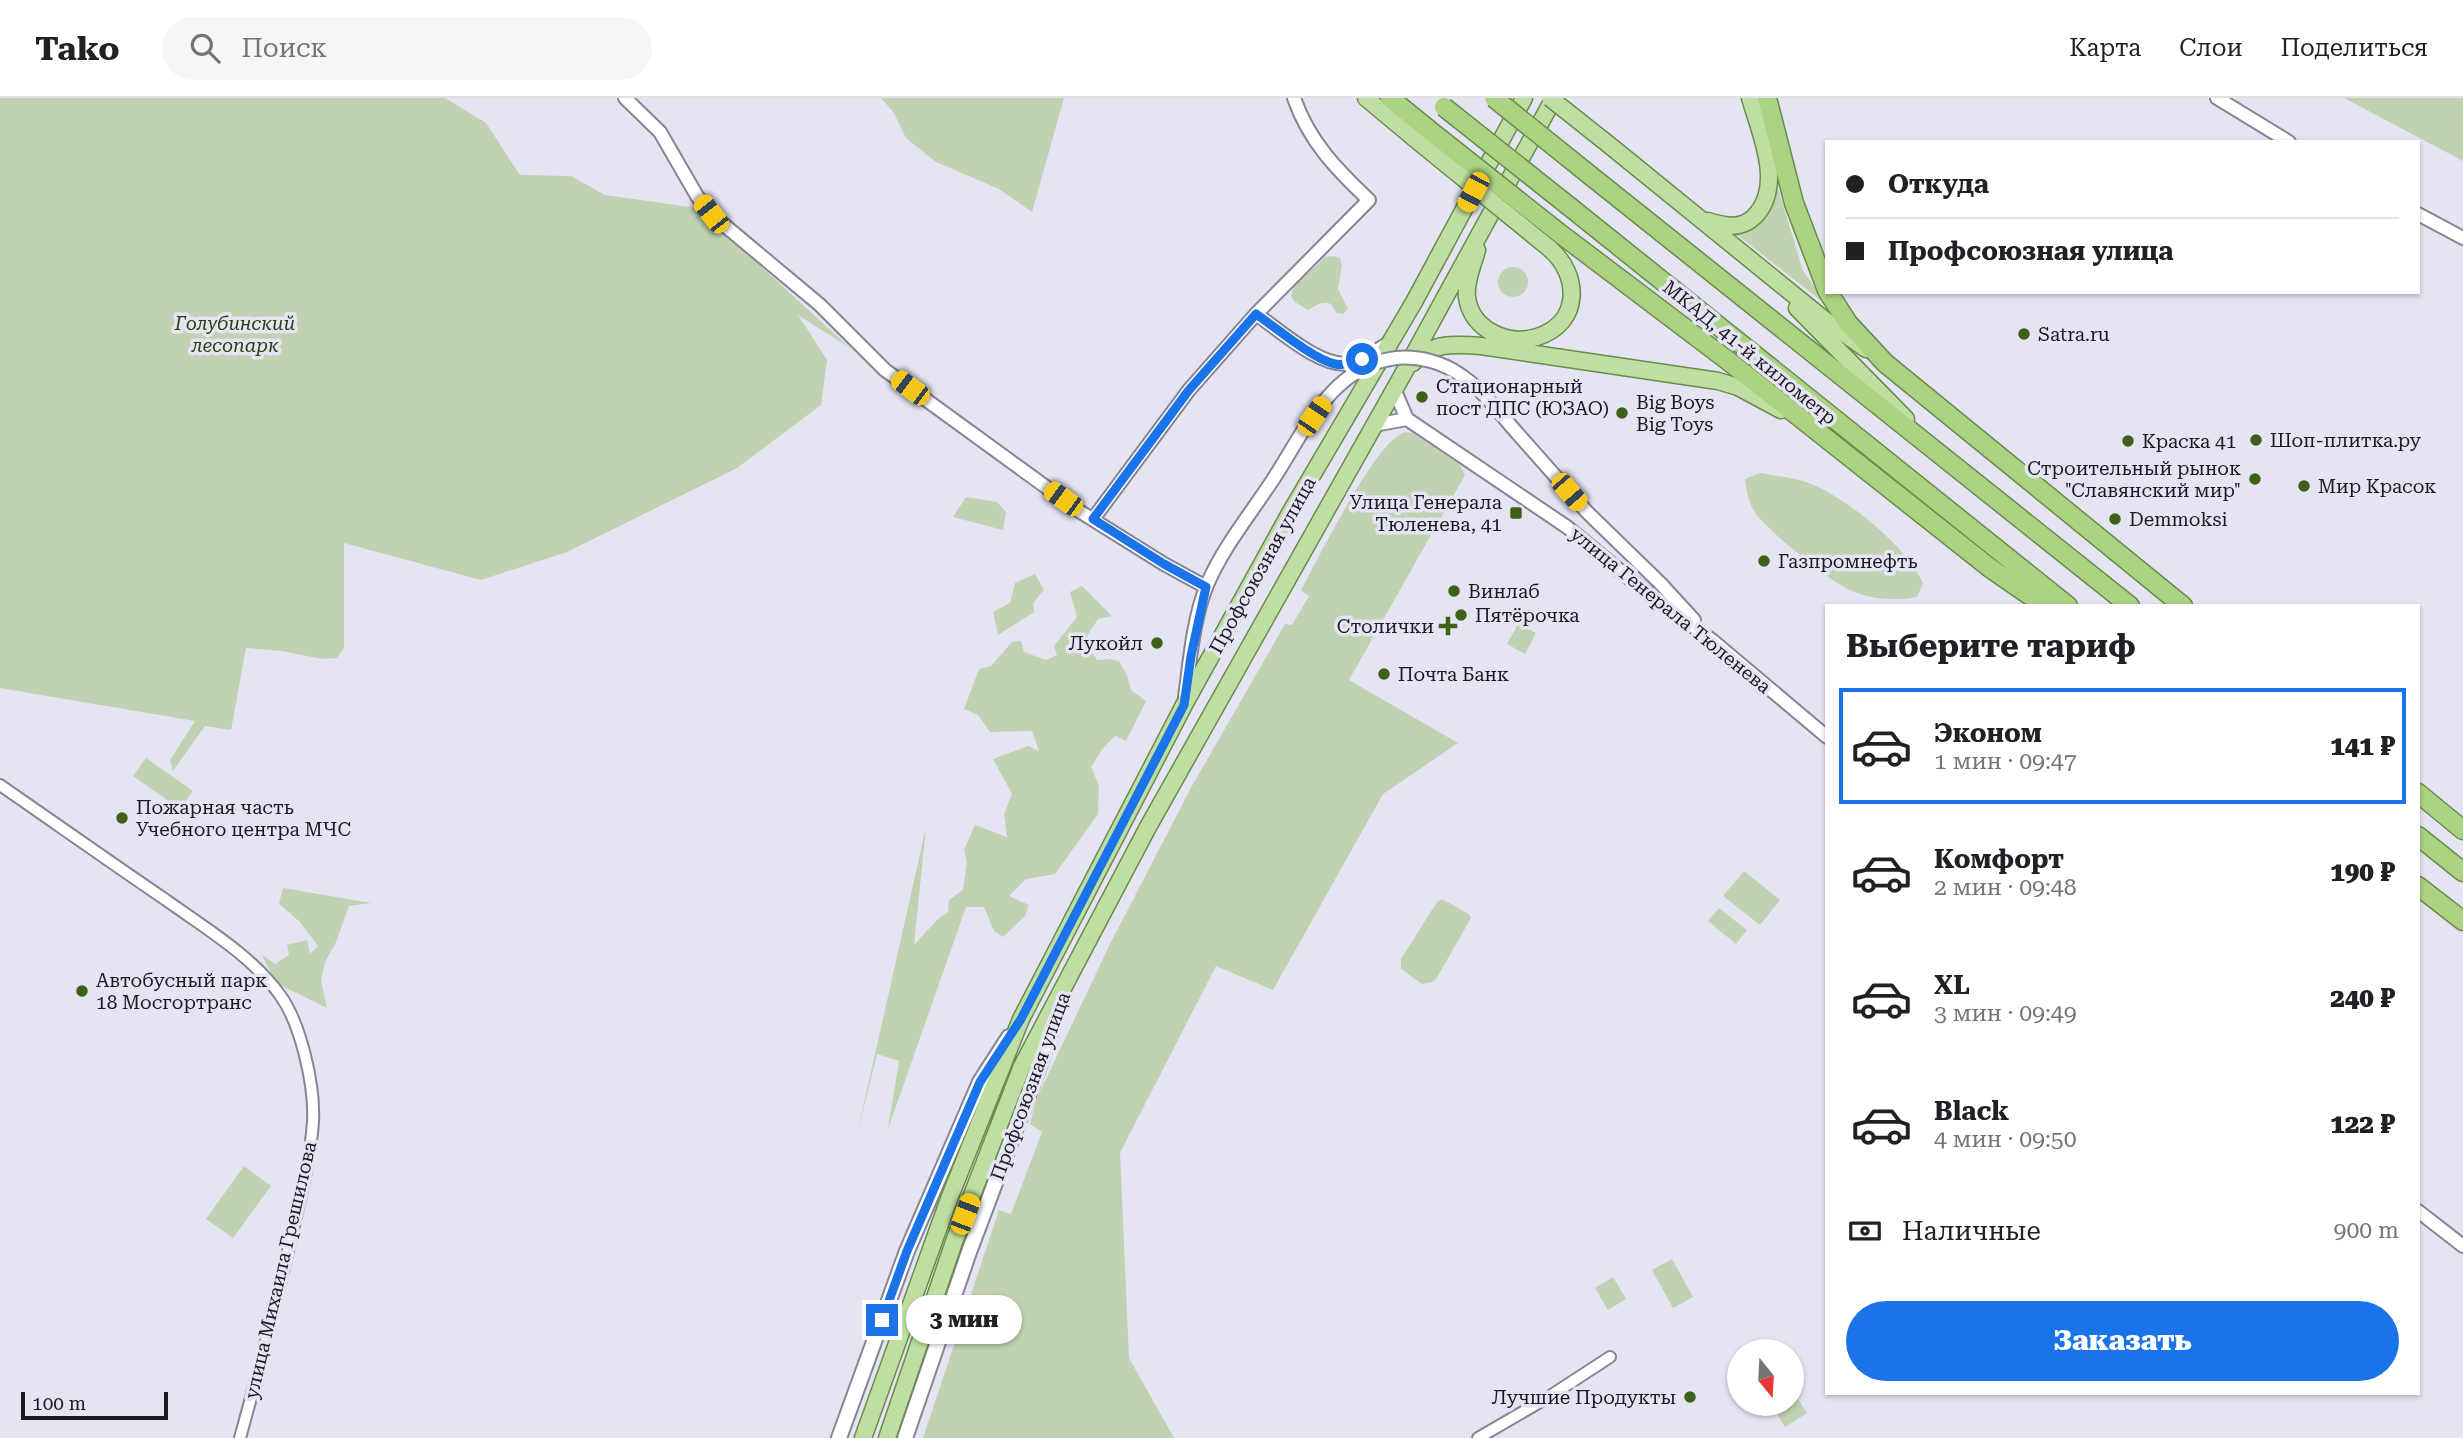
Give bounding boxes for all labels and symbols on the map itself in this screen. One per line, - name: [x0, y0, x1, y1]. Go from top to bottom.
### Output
- car: [1454, 169, 1493, 215]
- car: [690, 191, 733, 237]
- street label: МКАД, 41-й километр: [1658, 275, 1841, 429]
- park label: Голубинский лесопарк: [174, 312, 295, 357]
- place label: Satra.ru: [2038, 323, 2110, 346]
- marker: Satra.ru: [2016, 326, 2032, 342]
- route start: [1346, 343, 1378, 375]
- car: [887, 367, 934, 409]
- place label: Стационарный пост ДПС (ЮЗАО): [1436, 375, 1609, 420]
- marker: Стационарный пост ДПС (ЮЗАО): [1414, 389, 1430, 405]
- place label: Big Boys Big Toys: [1636, 391, 1715, 436]
- car: [1294, 393, 1335, 439]
- marker: Big Boys Big Toys: [1614, 405, 1630, 421]
- place label: Шоп-плитка.ру: [2270, 429, 2422, 452]
- place label: Краска 41: [2142, 430, 2236, 453]
- marker: Шоп-плитка.ру: [2248, 432, 2264, 448]
- marker: Краска 41: [2120, 433, 2136, 449]
- place label: Строительный рынок "Славянский мир": [2027, 457, 2241, 502]
- car: [1548, 469, 1591, 515]
- marker: Строительный рынок "Славянский мир": [2247, 471, 2263, 487]
- street label: Профсоюзная улица: [1204, 472, 1321, 658]
- place label: Мир Красок: [2318, 475, 2436, 498]
- car: [1040, 478, 1087, 520]
- marker: Мир Красок: [2296, 478, 2312, 494]
- place label: Улица Генерала Тюленева, 41: [1350, 491, 1503, 536]
- marker: Улица Генерала Тюленева, 41: [1508, 505, 1524, 521]
- place label: Demmoksi: [2129, 508, 2227, 531]
- marker: Demmoksi: [2107, 511, 2123, 527]
- street label: улица Генерала Тюленева: [1566, 522, 1776, 699]
- place label: Газпромнефть: [1778, 550, 1918, 573]
- marker: Газпромнефть: [1756, 553, 1772, 569]
- place label: Винлаб: [1468, 580, 1540, 603]
- marker: Винлаб: [1446, 583, 1462, 599]
- place label: Пятёрочка: [1475, 604, 1580, 627]
- marker: Пятёрочка: [1453, 607, 1469, 623]
- place label: Столички: [1337, 615, 1434, 638]
- marker: Столички: [1440, 618, 1456, 634]
- place label: Лукойл: [1069, 632, 1143, 655]
- marker: Лукойл: [1149, 635, 1165, 651]
- place label: Почта Банк: [1398, 663, 1509, 686]
- marker: Почта Банк: [1376, 666, 1392, 682]
- place label: Пожарная часть Учебного центра МЧС: [136, 796, 351, 841]
- marker: Пожарная часть Учебного центра МЧС: [114, 810, 130, 826]
- place label: Автобусный парк 18 Мосгортранс: [96, 969, 267, 1014]
- marker: Автобусный парк 18 Мосгортранс: [74, 983, 90, 999]
- street label: Профсоюзная улица: [986, 988, 1076, 1184]
- street label: улица Михаила Грешилова: [240, 1138, 322, 1401]
- car: [948, 1191, 983, 1237]
- callout: 3 мин: [906, 1296, 1022, 1344]
- route end: [866, 1304, 898, 1336]
- north arrow: [1727, 1339, 1804, 1416]
- place label: Лучшие Продукты: [1492, 1386, 1676, 1409]
- scale bar: [21, 1389, 168, 1421]
- marker: Лучшие Продукты: [1682, 1389, 1698, 1405]

